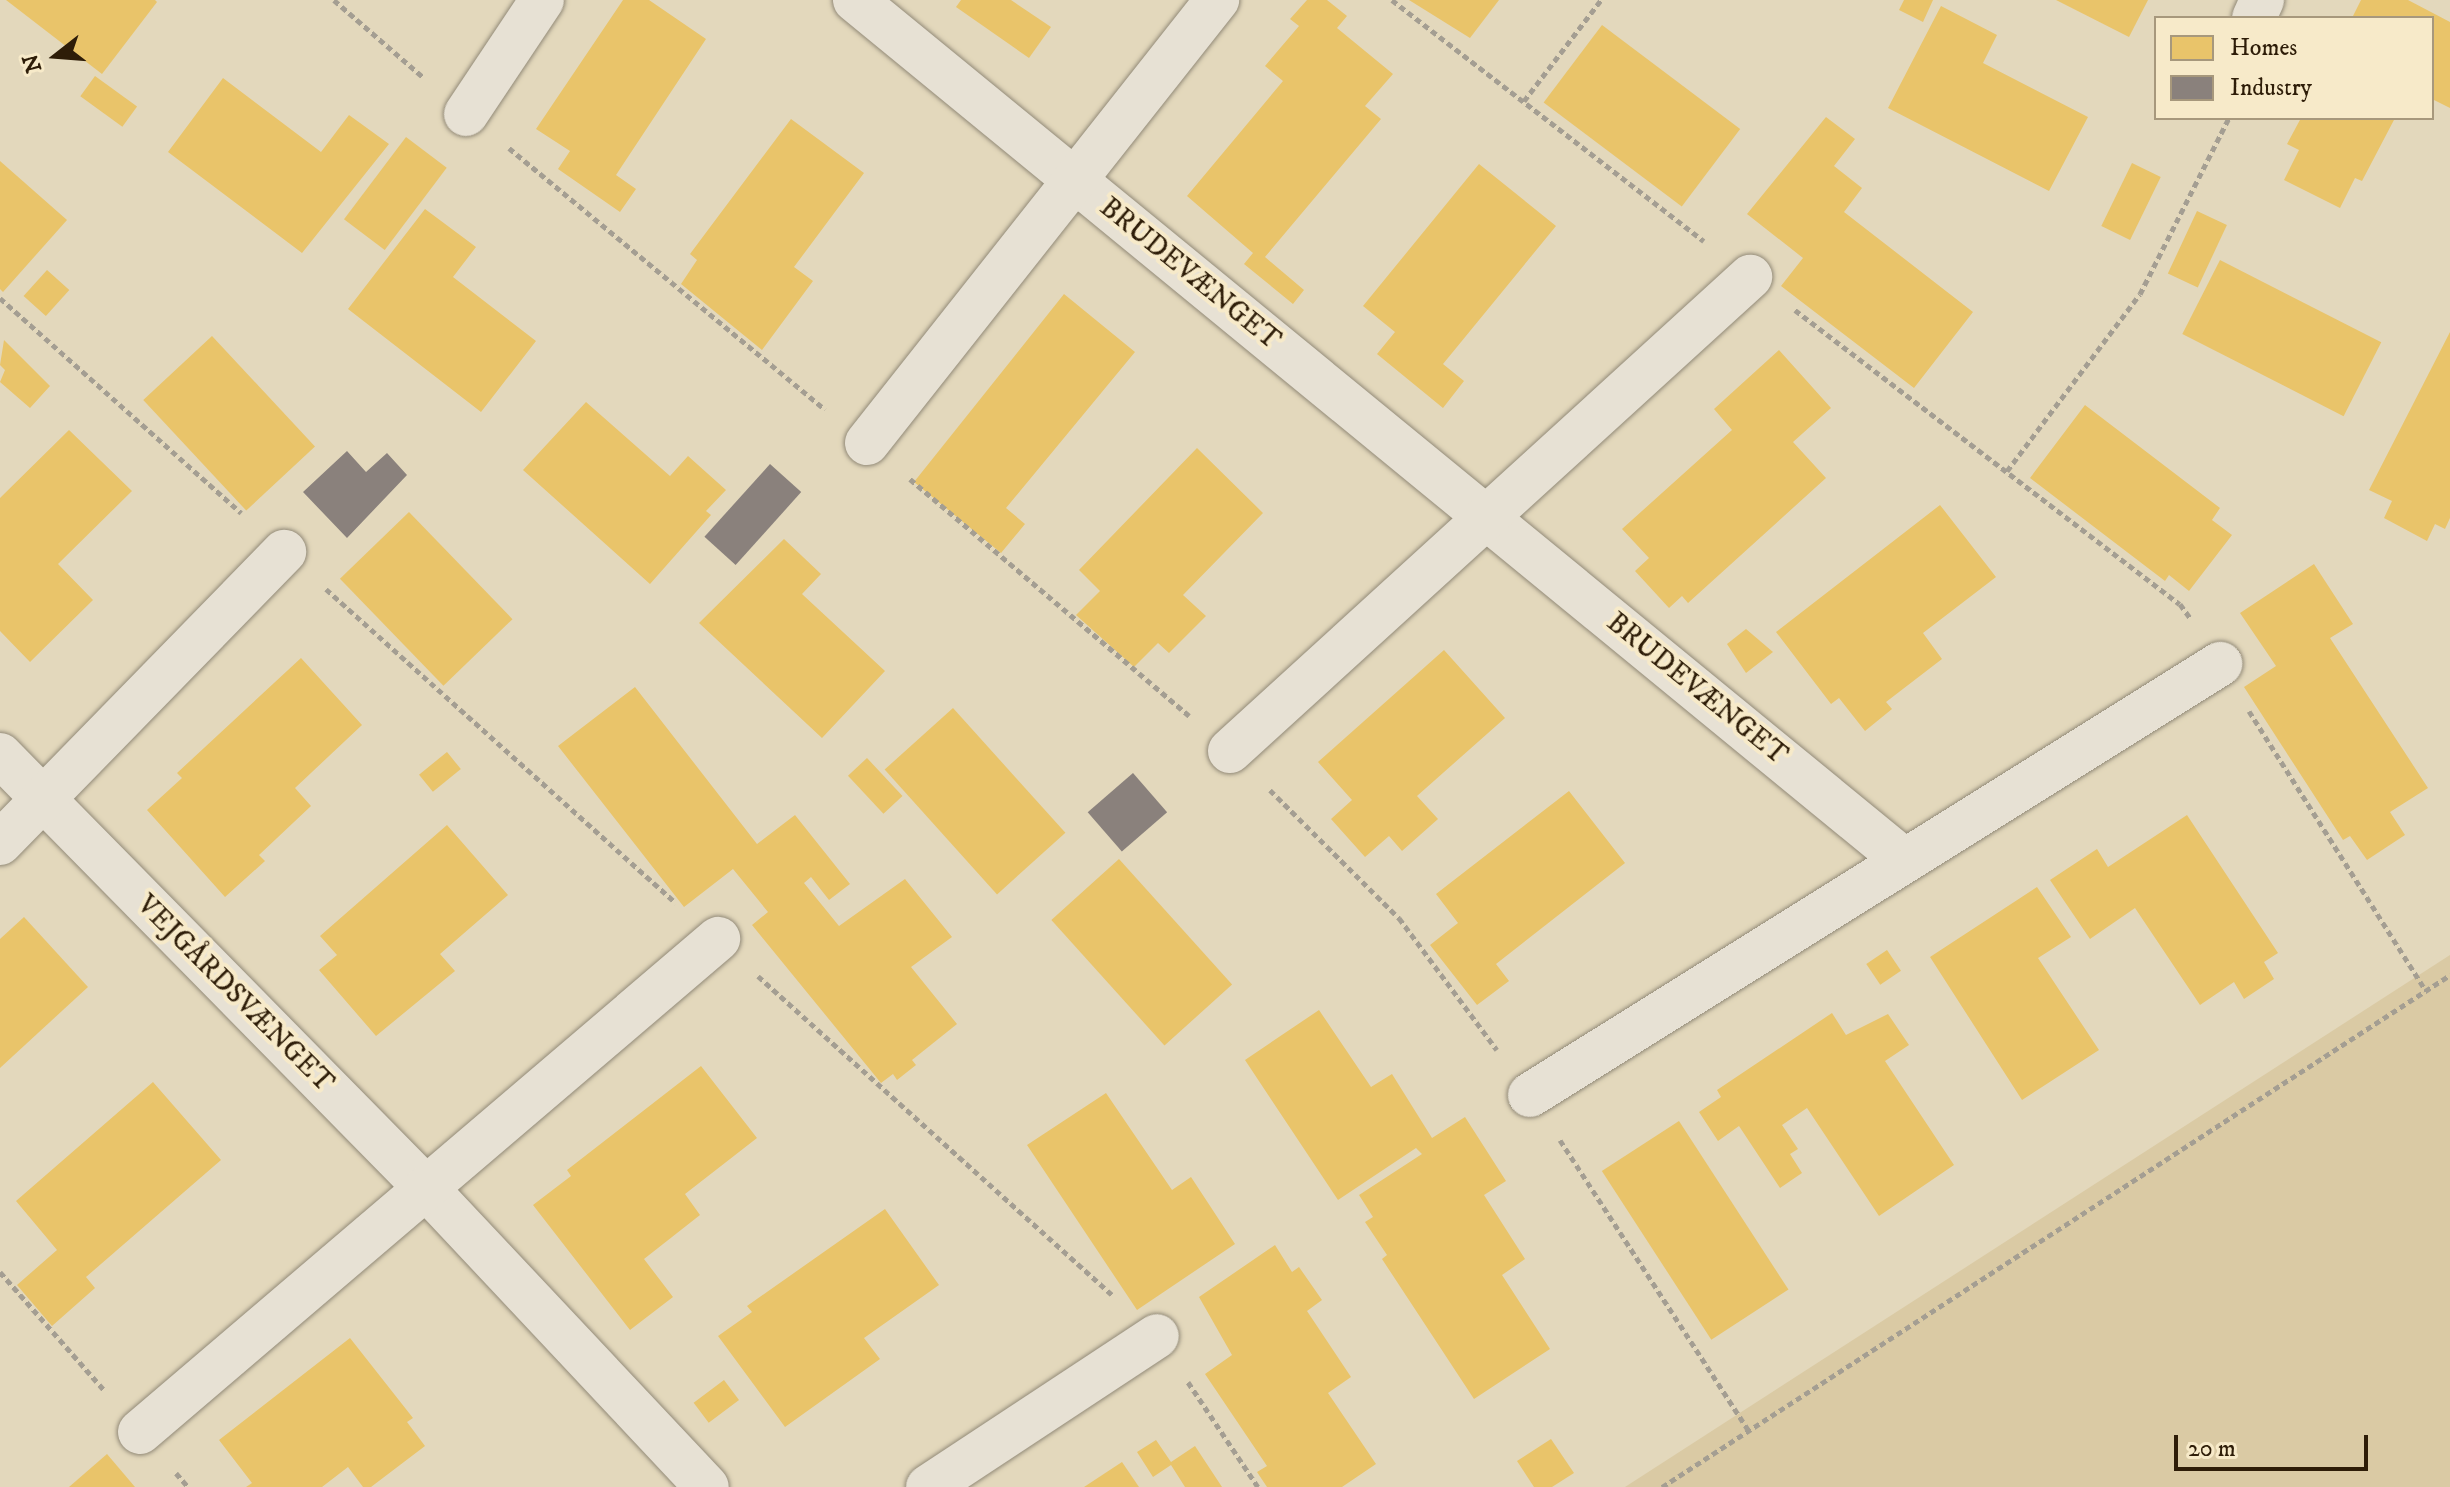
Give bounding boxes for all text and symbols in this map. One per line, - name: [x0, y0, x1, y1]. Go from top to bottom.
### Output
- north arrow: [16, 16, 96, 96]
- legend: [2154, 16, 2434, 120]
- text: Homes: [2230, 33, 2297, 63]
- text: N: [17, 51, 48, 76]
- text: Industry: [2230, 73, 2312, 103]
- street label: BRUDEVÆNGET: [1093, 191, 1287, 357]
- street label: BRUDEVÆNGET: [1600, 606, 1794, 772]
- street label: VEJGÅRDSVÆNGET: [129, 888, 341, 1100]
- scale bar: [2178, 1419, 2372, 1469]
- text: 20 m: [2188, 1434, 2236, 1464]

